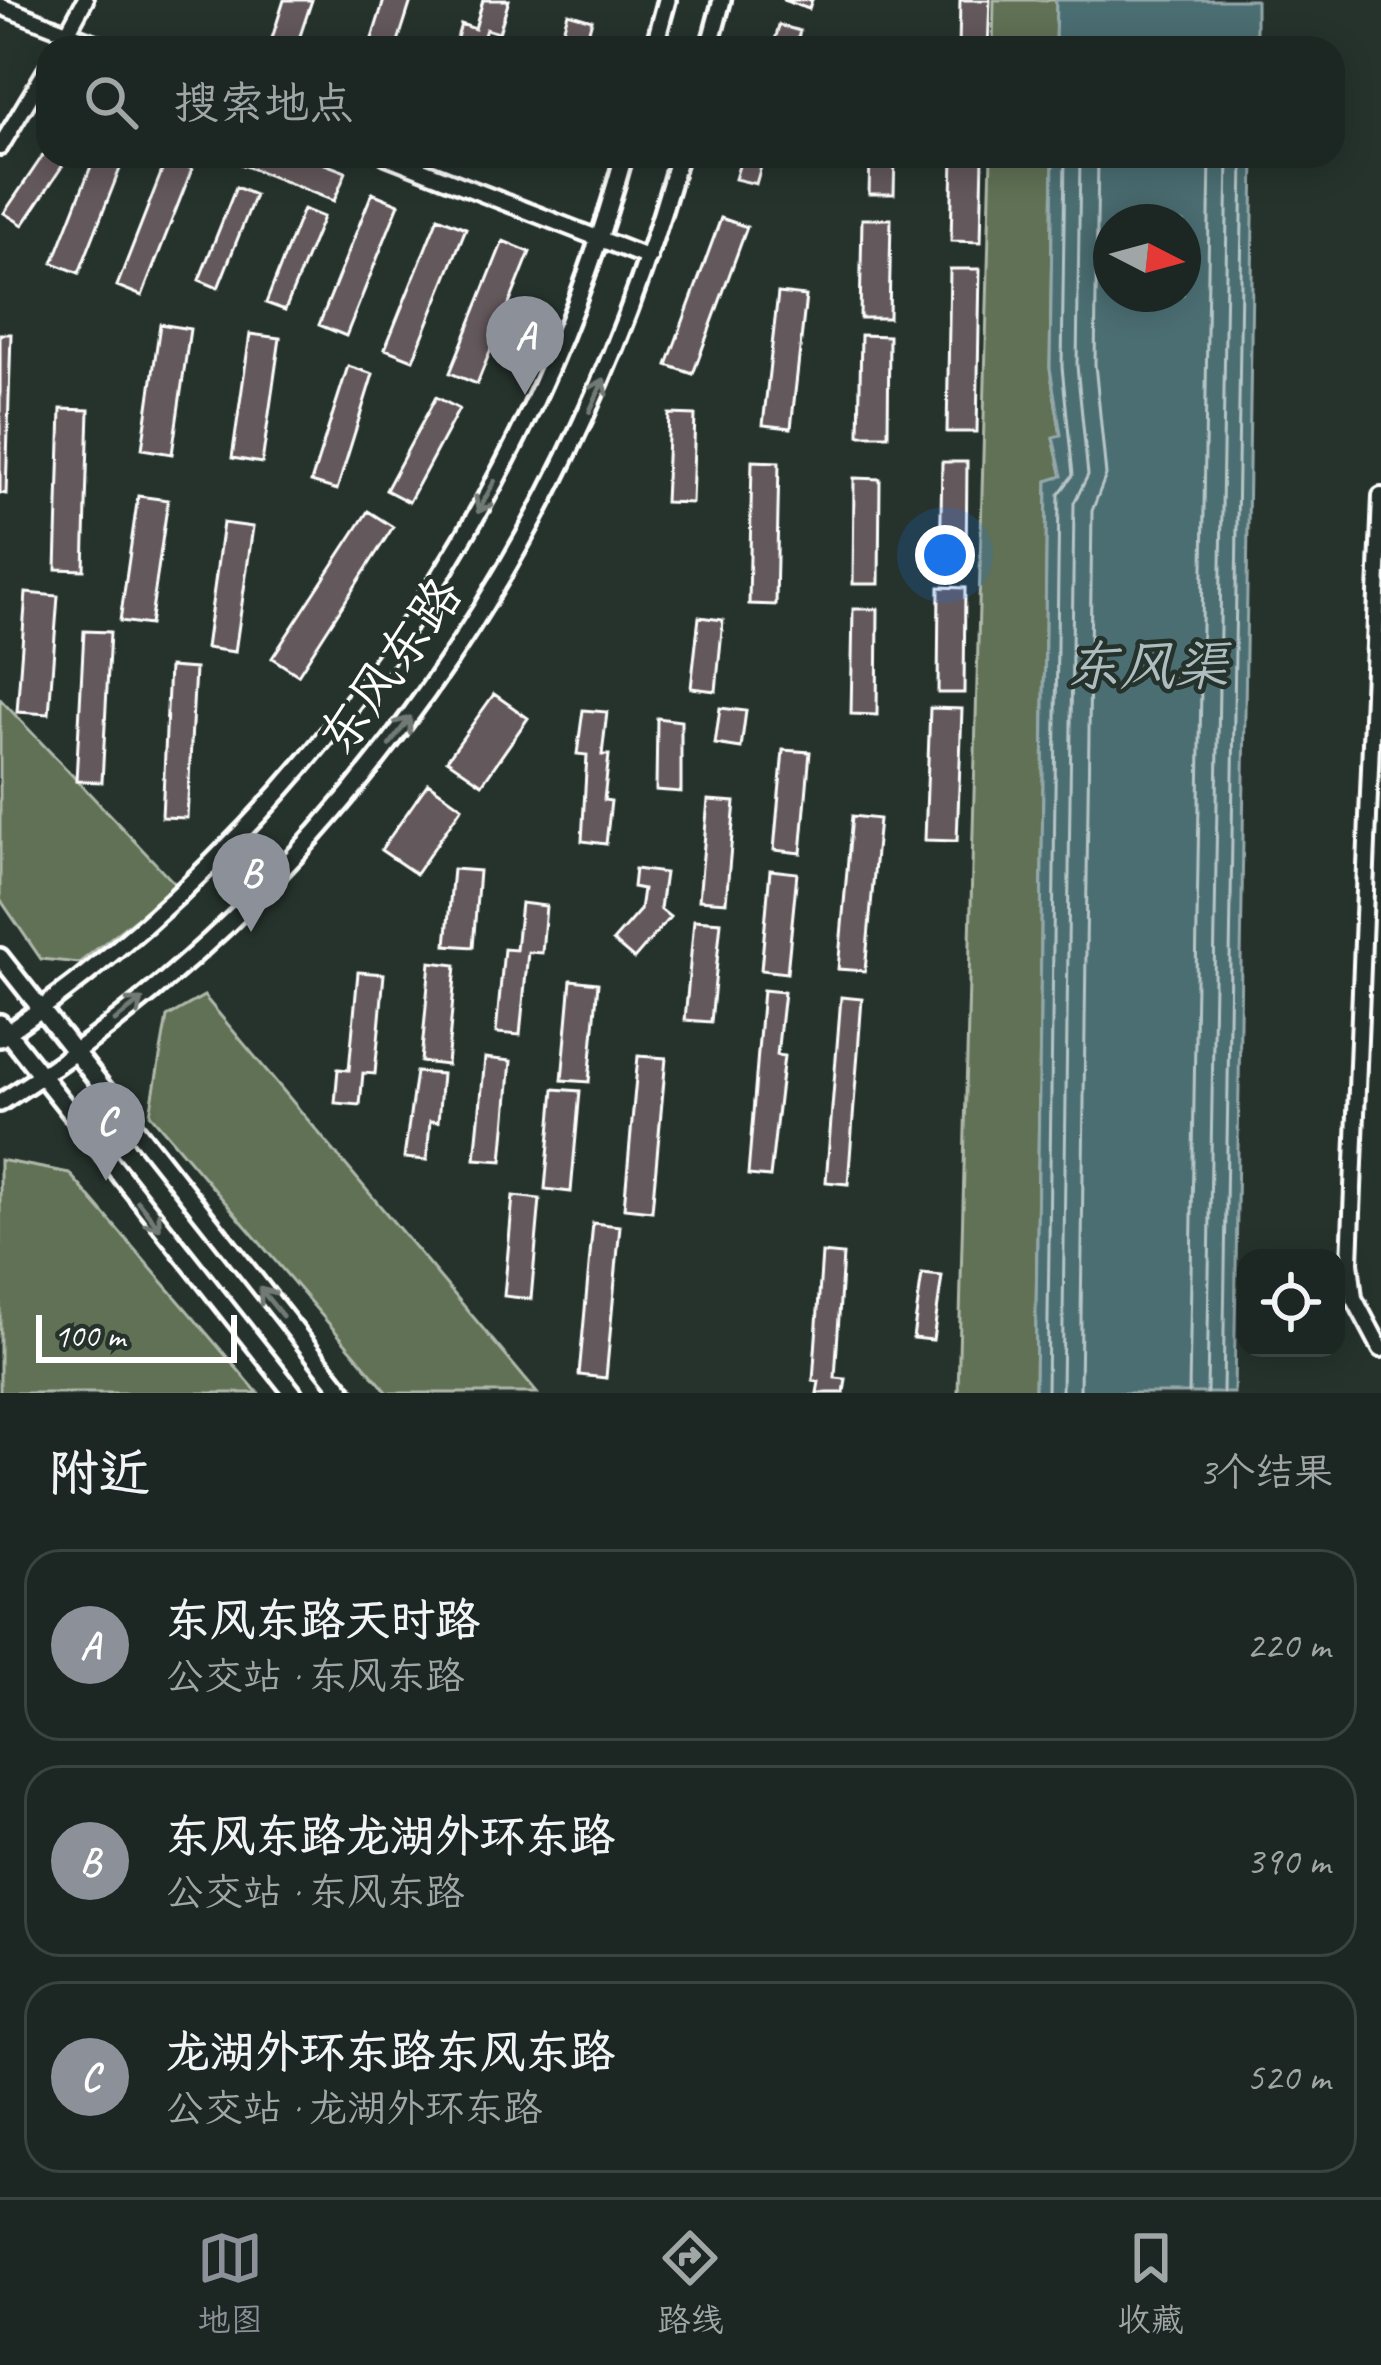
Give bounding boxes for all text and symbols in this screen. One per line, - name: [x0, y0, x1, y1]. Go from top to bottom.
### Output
- search box: [36, 36, 1345, 168]
- icon: search: [78, 69, 144, 135]
- text: 搜索地点: [174, 75, 354, 132]
- north arrow: [1093, 204, 1201, 312]
- pin: A: [486, 296, 564, 395]
- one-way arrow: [587, 378, 609, 414]
- one-way arrow: [474, 479, 497, 514]
- your location: [915, 525, 975, 585]
- street label: 东风东路: [304, 565, 476, 767]
- water label: 东风渠: [1066, 632, 1232, 700]
- one-way arrow: [386, 715, 412, 747]
- pin: B: [212, 833, 290, 932]
- one-way arrow: [112, 997, 144, 1024]
- pin: C: [67, 1082, 145, 1181]
- one-way arrow: [135, 1199, 162, 1230]
- map controls: [1237, 1249, 1345, 1357]
- button: locate: [1237, 1249, 1345, 1357]
- one-way arrow: [257, 1287, 285, 1318]
- scale bar: [36, 1309, 237, 1362]
- text: 100 m: [54, 1315, 125, 1357]
- text: 附近: [48, 1441, 150, 1505]
- text: 3个结果: [1198, 1448, 1333, 1497]
- text: 东风东路天时路: [165, 1592, 480, 1649]
- text: A: [80, 1621, 100, 1670]
- text: 220 m: [1246, 1621, 1330, 1670]
- text: 公交站 · 东风东路: [165, 1652, 464, 1701]
- text: 东风东路龙湖外环东路: [165, 1808, 615, 1865]
- text: B: [80, 1837, 100, 1886]
- text: 390 m: [1246, 1837, 1330, 1886]
- text: 公交站 · 东风东路: [165, 1868, 464, 1917]
- text: 龙湖外环东路东风东路: [165, 2024, 615, 2081]
- text: C: [81, 2053, 99, 2102]
- text: 520 m: [1246, 2053, 1330, 2102]
- text: 公交站 · 龙湖外环东路: [165, 2084, 542, 2133]
- tab: 地图: [197, 2225, 263, 2341]
- tab: 路线: [657, 2225, 723, 2341]
- tab: 收藏: [1118, 2225, 1184, 2341]

